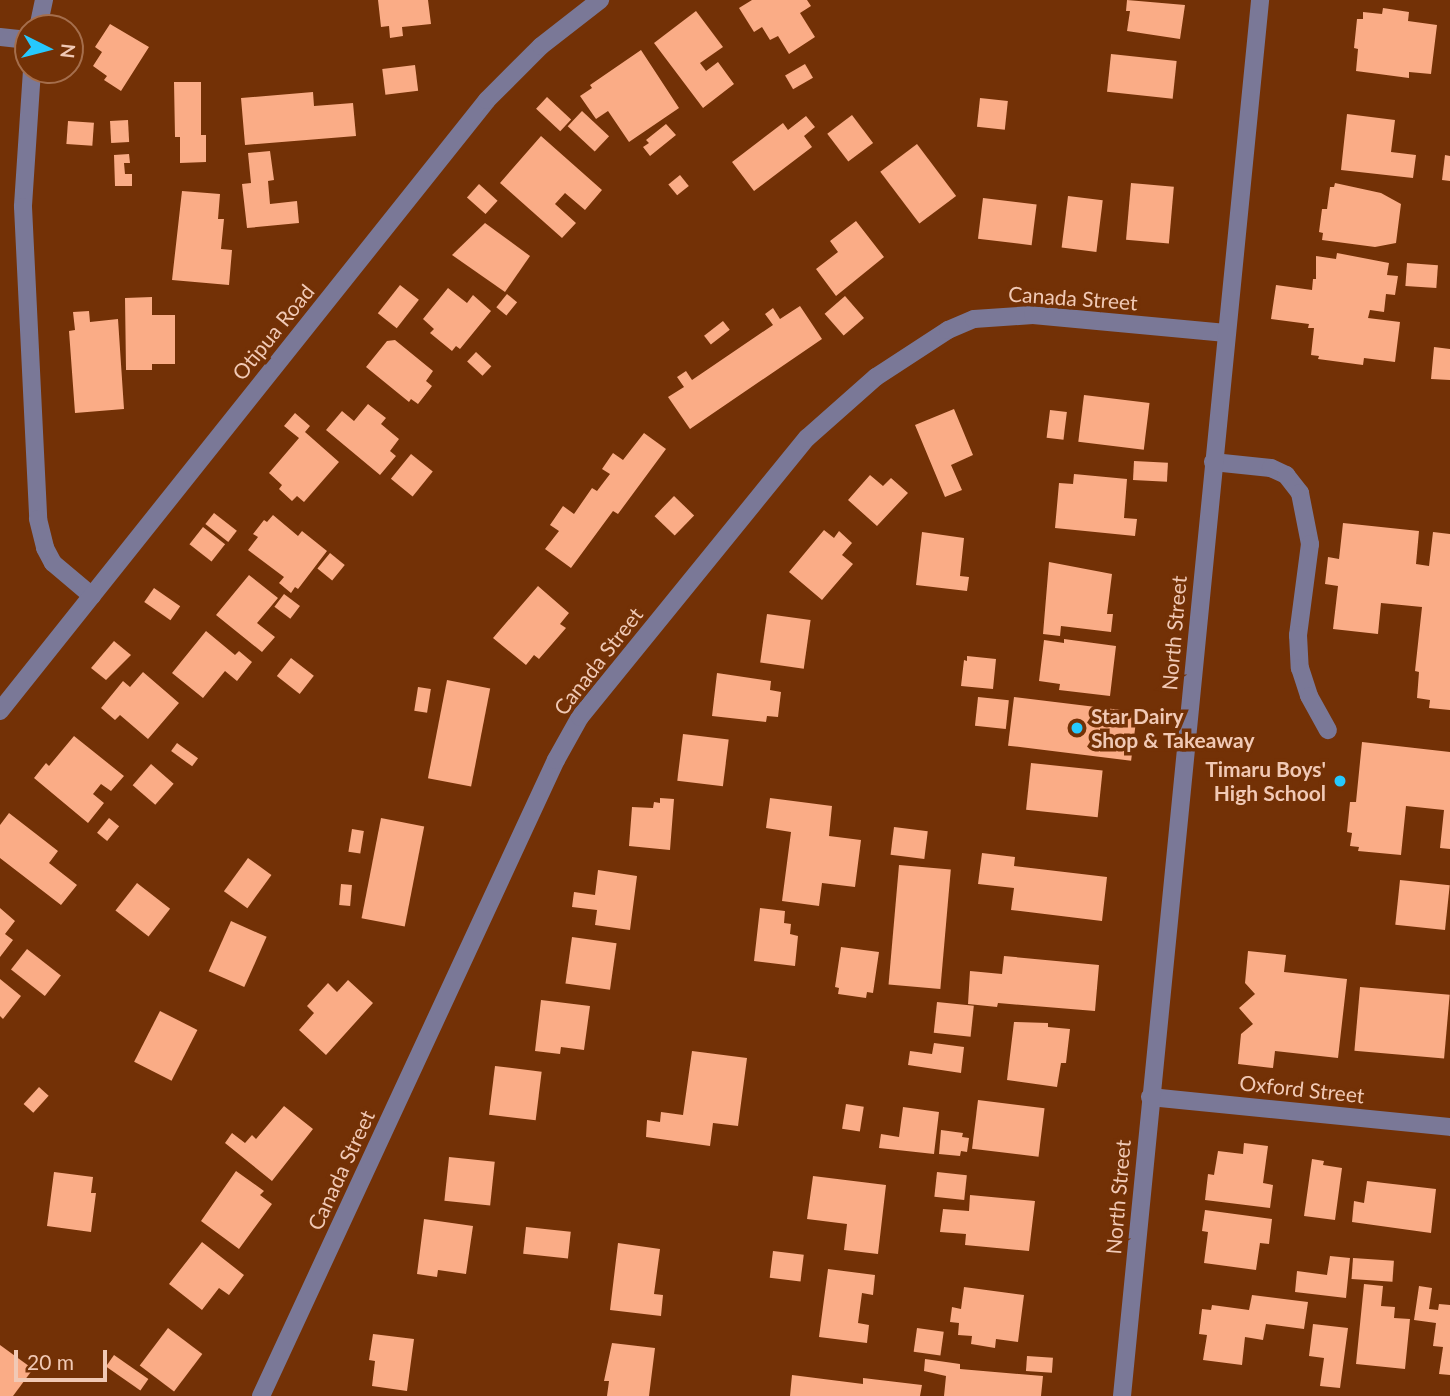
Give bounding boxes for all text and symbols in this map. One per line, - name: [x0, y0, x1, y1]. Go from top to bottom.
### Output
- north arrow: [14, 14, 84, 84]
- text: N: [56, 43, 81, 60]
- street label: Otipua Road: [227, 279, 319, 385]
- street label: Canada Street: [1008, 281, 1138, 315]
- street label: North Street: [1156, 575, 1192, 691]
- street label: Canada Street: [548, 602, 648, 720]
- place label: Star Dairy Shop & Takeaway: [1091, 703, 1255, 753]
- marker: Star Dairy Shop & Takeaway: [1069, 720, 1085, 736]
- place label: Timaru Boys' High School: [1205, 756, 1326, 806]
- marker: Timaru Boys' High School: [1332, 773, 1348, 789]
- street label: Oxford Street: [1238, 1070, 1366, 1108]
- street label: Canada Street: [302, 1106, 380, 1234]
- street label: North Street: [1100, 1139, 1136, 1255]
- scale bar: [18, 1336, 110, 1380]
- text: 20 m: [27, 1349, 74, 1374]

